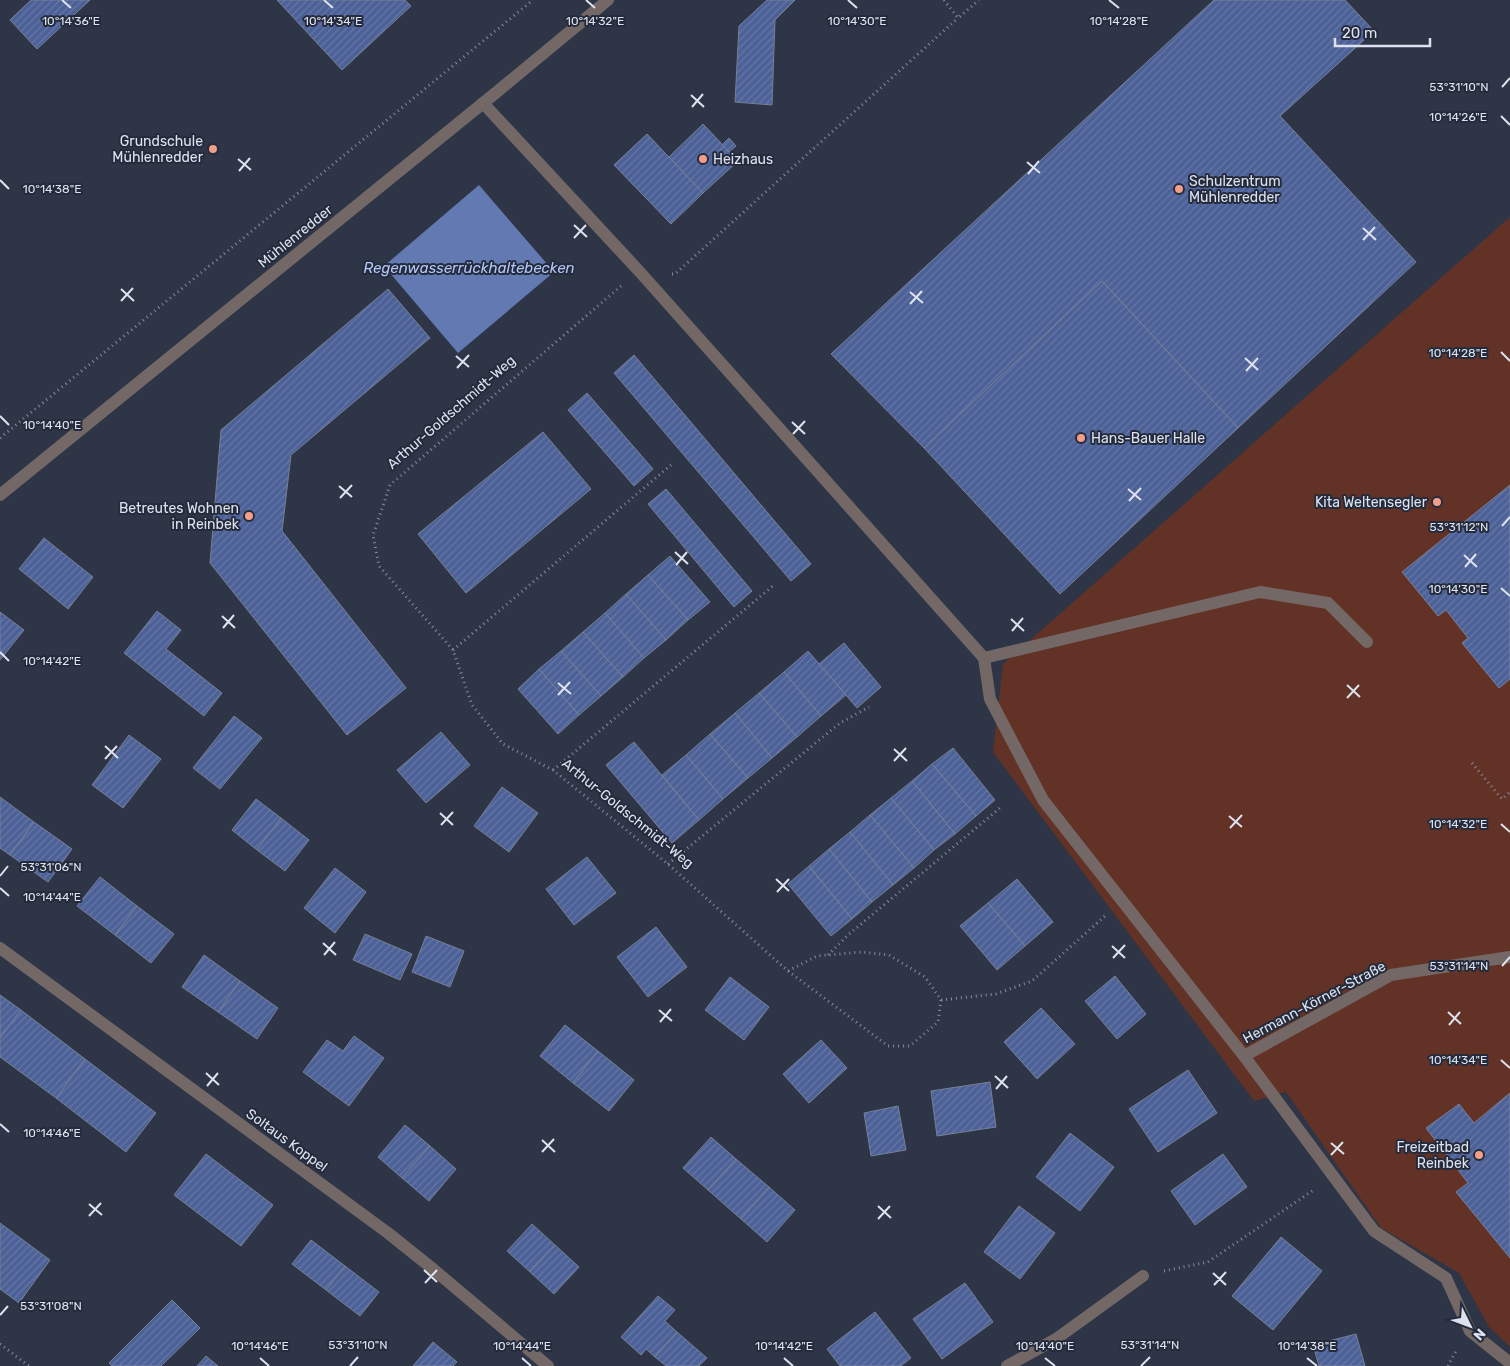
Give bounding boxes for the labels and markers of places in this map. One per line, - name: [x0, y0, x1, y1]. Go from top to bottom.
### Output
- place label: Grundschule Mühlenredder: [112, 133, 204, 166]
- marker: Grundschule Mühlenredder: [207, 143, 219, 155]
- place label: Heizhaus: [713, 151, 773, 168]
- marker: Heizhaus: [697, 153, 709, 165]
- place label: Schulzentrum Mühlenredder: [1189, 173, 1281, 206]
- marker: Schulzentrum Mühlenredder: [1173, 183, 1185, 195]
- place label: Hans-Bauer Halle: [1091, 430, 1205, 447]
- marker: Hans-Bauer Halle: [1075, 432, 1087, 444]
- place label: Kita Weltensegler: [1315, 494, 1428, 511]
- marker: Kita Weltensegler: [1431, 496, 1443, 508]
- place label: Betreutes Wohnen in Reinbek: [119, 500, 240, 533]
- marker: Betreutes Wohnen in Reinbek: [243, 510, 255, 522]
- place label: Freizeitbad Reinbek: [1396, 1139, 1470, 1172]
- marker: Freizeitbad Reinbek: [1473, 1149, 1485, 1161]

